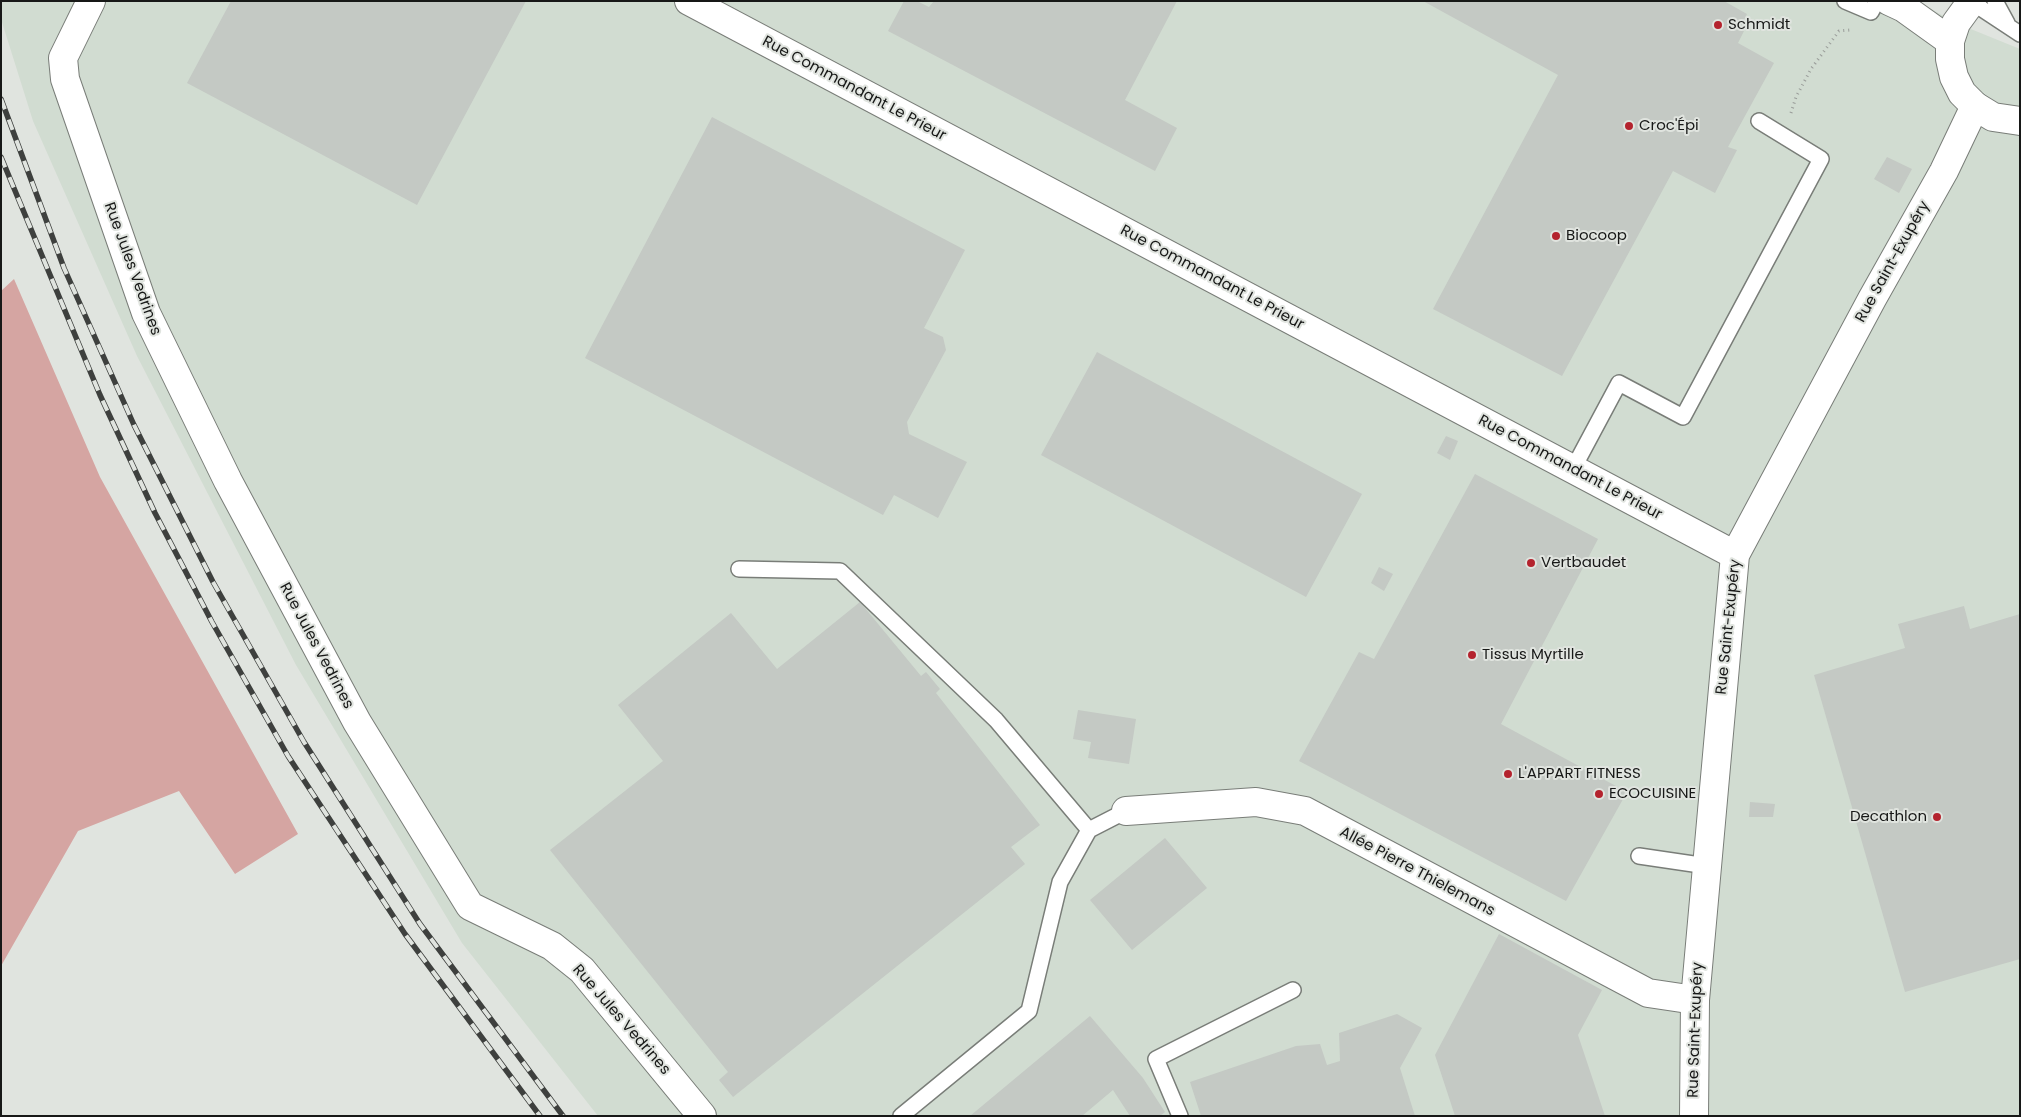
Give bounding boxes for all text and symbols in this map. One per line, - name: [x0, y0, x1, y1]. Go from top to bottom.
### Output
- place label: Schmidt: [1728, 16, 1790, 34]
- marker: Schmidt: [1712, 19, 1724, 31]
- street label: Rue Commandant Le Prieur: [759, 33, 949, 145]
- place label: Croc'Épi: [1639, 117, 1699, 135]
- marker: Croc'Épi: [1623, 120, 1635, 132]
- street label: Rue Saint-Exupéry: [1852, 198, 1934, 326]
- street label: Rue Jules Vedrines: [100, 200, 164, 338]
- street label: Rue Commandant Le Prieur: [1117, 222, 1307, 334]
- place label: Biocoop: [1566, 227, 1627, 245]
- marker: Biocoop: [1550, 230, 1562, 242]
- street label: Rue Commandant Le Prieur: [1475, 412, 1665, 524]
- place label: Vertbaudet: [1541, 554, 1626, 572]
- marker: Vertbaudet: [1525, 557, 1537, 569]
- street label: Rue Saint-Exupéry: [1713, 558, 1745, 696]
- street label: Rue Jules Vedrines: [275, 580, 357, 712]
- place label: Tissus Myrtille: [1482, 646, 1584, 664]
- marker: Tissus Myrtille: [1466, 649, 1478, 661]
- place label: L'APPART FITNESS: [1518, 765, 1641, 783]
- marker: L'APPART FITNESS: [1502, 768, 1514, 780]
- place label: ECOCUISINE: [1609, 785, 1696, 803]
- marker: ECOCUISINE: [1593, 788, 1605, 800]
- place label: Decathlon: [1850, 808, 1927, 826]
- marker: Decathlon: [1931, 811, 1943, 823]
- street label: Allée Pierre Thielemans: [1336, 823, 1498, 921]
- street label: Rue Jules Vedrines: [568, 961, 674, 1079]
- street label: Rue Saint-Exupéry: [1685, 962, 1707, 1098]

